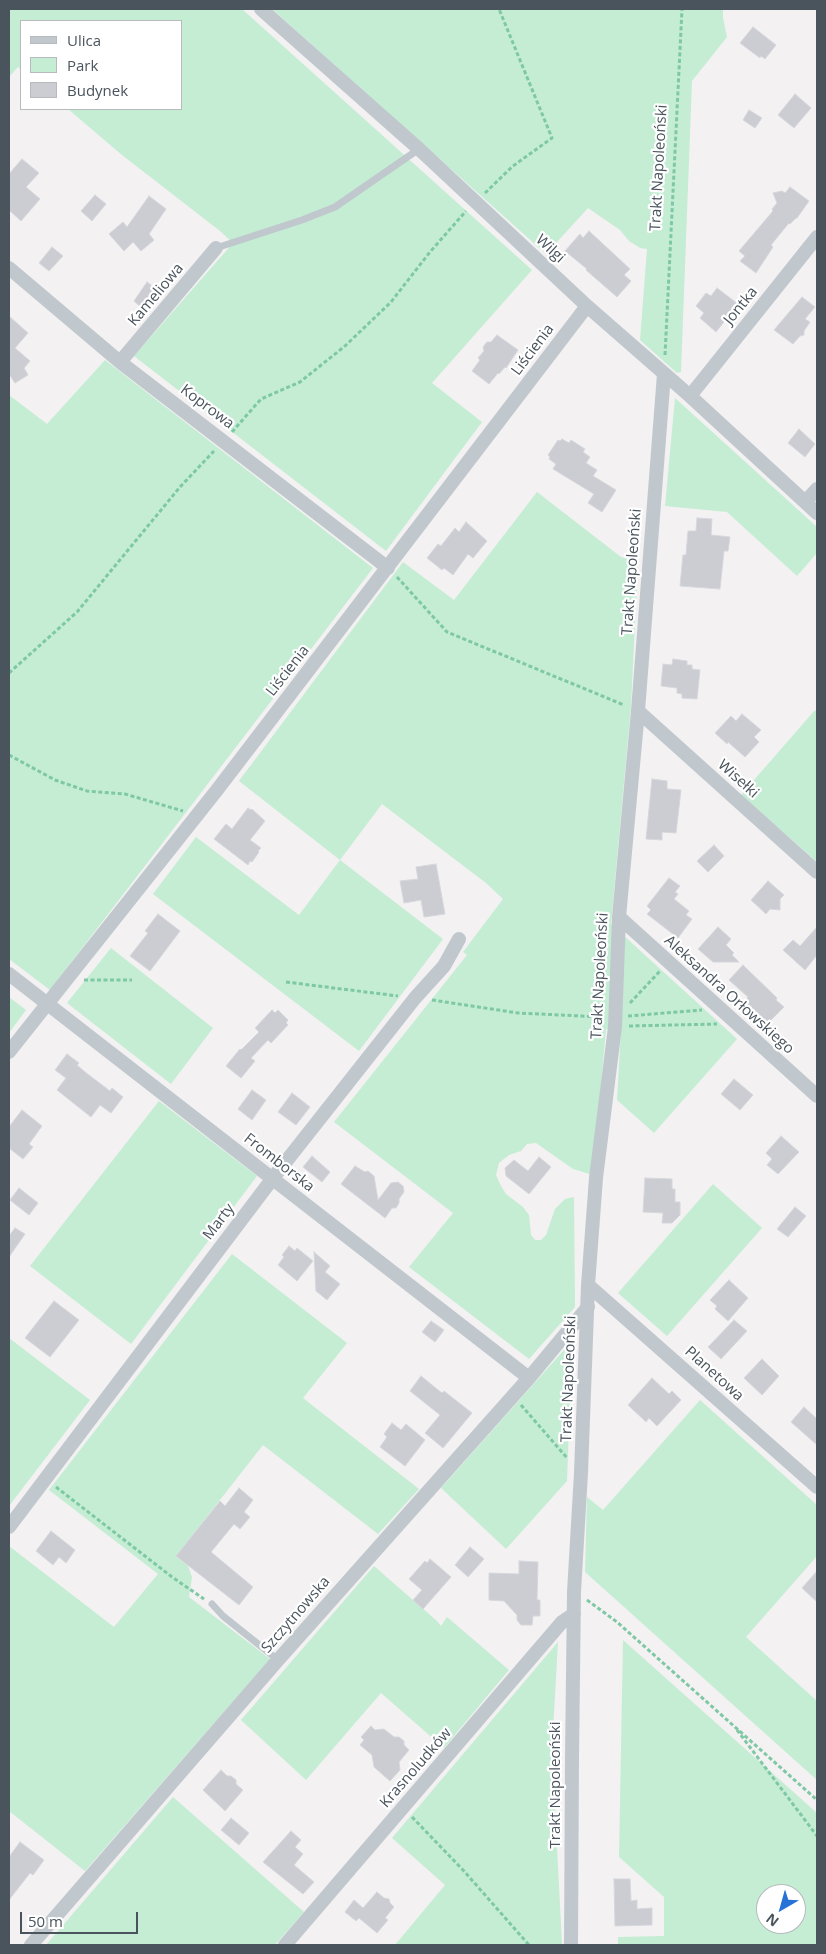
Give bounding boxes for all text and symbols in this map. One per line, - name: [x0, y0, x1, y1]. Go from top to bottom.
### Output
- legend: [20, 20, 182, 110]
- text: Ulica: [67, 30, 101, 50]
- text: Park: [67, 55, 98, 75]
- text: Budynek: [67, 80, 128, 100]
- street label: Trakt Napoleoński: [647, 104, 671, 232]
- street label: Wilgi: [532, 231, 568, 267]
- street label: Kameliowa: [125, 260, 187, 330]
- street label: Jontka: [720, 283, 762, 329]
- street label: Liścienia: [508, 321, 558, 379]
- street label: Koprowa: [177, 381, 237, 433]
- street label: Trakt Napoleoński: [619, 508, 645, 636]
- street label: Liścienia: [263, 642, 313, 700]
- street label: Wisełki: [714, 756, 762, 802]
- street label: Trakt Napoleoński: [588, 912, 612, 1040]
- street label: Aleksandra Orłowskiego: [660, 932, 798, 1058]
- street label: Fromborska: [240, 1130, 318, 1196]
- street label: Marty: [200, 1200, 238, 1244]
- street label: Trakt Napoleoński: [558, 1315, 580, 1443]
- street label: Planetowa: [681, 1343, 747, 1405]
- street label: Szczytnowska: [258, 1573, 334, 1657]
- street label: Trakt Napoleoński: [547, 1722, 565, 1848]
- street label: Krasnoludków: [376, 1724, 456, 1812]
- north arrow: [756, 1884, 806, 1934]
- scale bar: [22, 1902, 140, 1934]
- text: N: [762, 1909, 782, 1931]
- text: 50 m: [28, 1911, 63, 1931]

